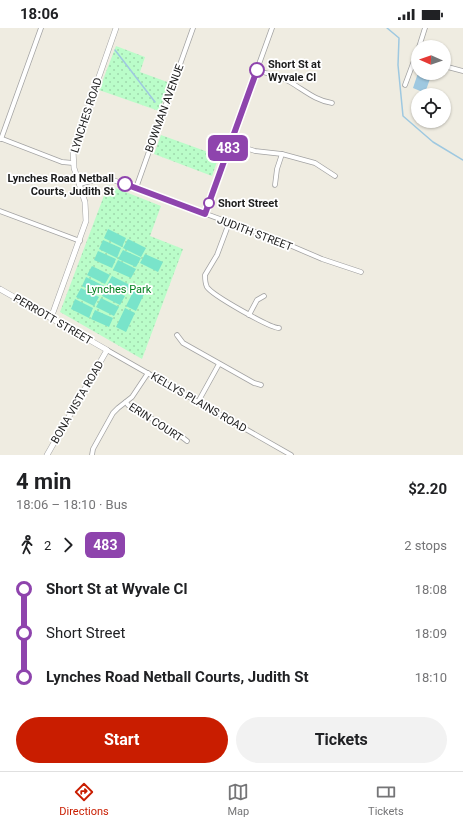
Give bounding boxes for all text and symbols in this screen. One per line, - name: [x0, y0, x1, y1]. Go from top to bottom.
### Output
- text: 18:06: [20, 5, 59, 23]
- north arrow: [411, 40, 451, 80]
- map controls: [411, 40, 451, 128]
- place label: Short St at Wyvale Cl: [268, 58, 321, 84]
- street label: BOWMAN AVENUE: [142, 62, 186, 154]
- marker: Short St at Wyvale Cl: [249, 62, 265, 78]
- street label: LYNCHES ROAD: [68, 76, 105, 154]
- button: locate: [411, 88, 451, 128]
- line badge: 483: [205, 135, 251, 161]
- text: 483: [216, 140, 240, 156]
- place label: Lynches Road Netball Courts, Judith St: [7, 172, 114, 198]
- marker: Lynches Road Netball Courts, Judith St: [117, 176, 133, 192]
- marker: Short Street: [203, 197, 215, 209]
- place label: Short Street: [218, 197, 278, 210]
- street label: JUDITH STREET: [215, 213, 295, 254]
- park label: Lynches Park: [87, 283, 152, 296]
- street label: PERROTT STREET: [11, 292, 95, 348]
- street label: BONA VISTA ROAD: [48, 359, 106, 446]
- street label: KELLYS PLAINS ROAD: [149, 370, 249, 435]
- street label: ERIN COURT: [126, 400, 185, 445]
- text: 4 min: [16, 469, 71, 494]
- text: $2.20: [408, 480, 447, 498]
- text: 18:06 – 18:10 · Bus: [16, 497, 128, 512]
- icon: walk: [16, 534, 38, 556]
- icon: forward: [57, 534, 79, 556]
- text: 483: [93, 537, 117, 553]
- text: 2: [44, 538, 51, 553]
- text: 2 stops: [404, 538, 447, 553]
- text: Short St at Wyvale Cl: [46, 580, 187, 598]
- text: 18:08: [415, 582, 447, 597]
- text: Short Street: [46, 624, 125, 642]
- text: 18:09: [415, 626, 447, 641]
- text: Lynches Road Netball Courts, Judith St: [46, 668, 309, 686]
- text: 18:10: [415, 670, 447, 685]
- button: Start: [16, 717, 228, 763]
- button: Tickets: [236, 717, 447, 763]
- tab: Directions: [59, 781, 109, 818]
- tab: Map: [227, 781, 249, 818]
- tab: Tickets: [368, 781, 404, 818]

